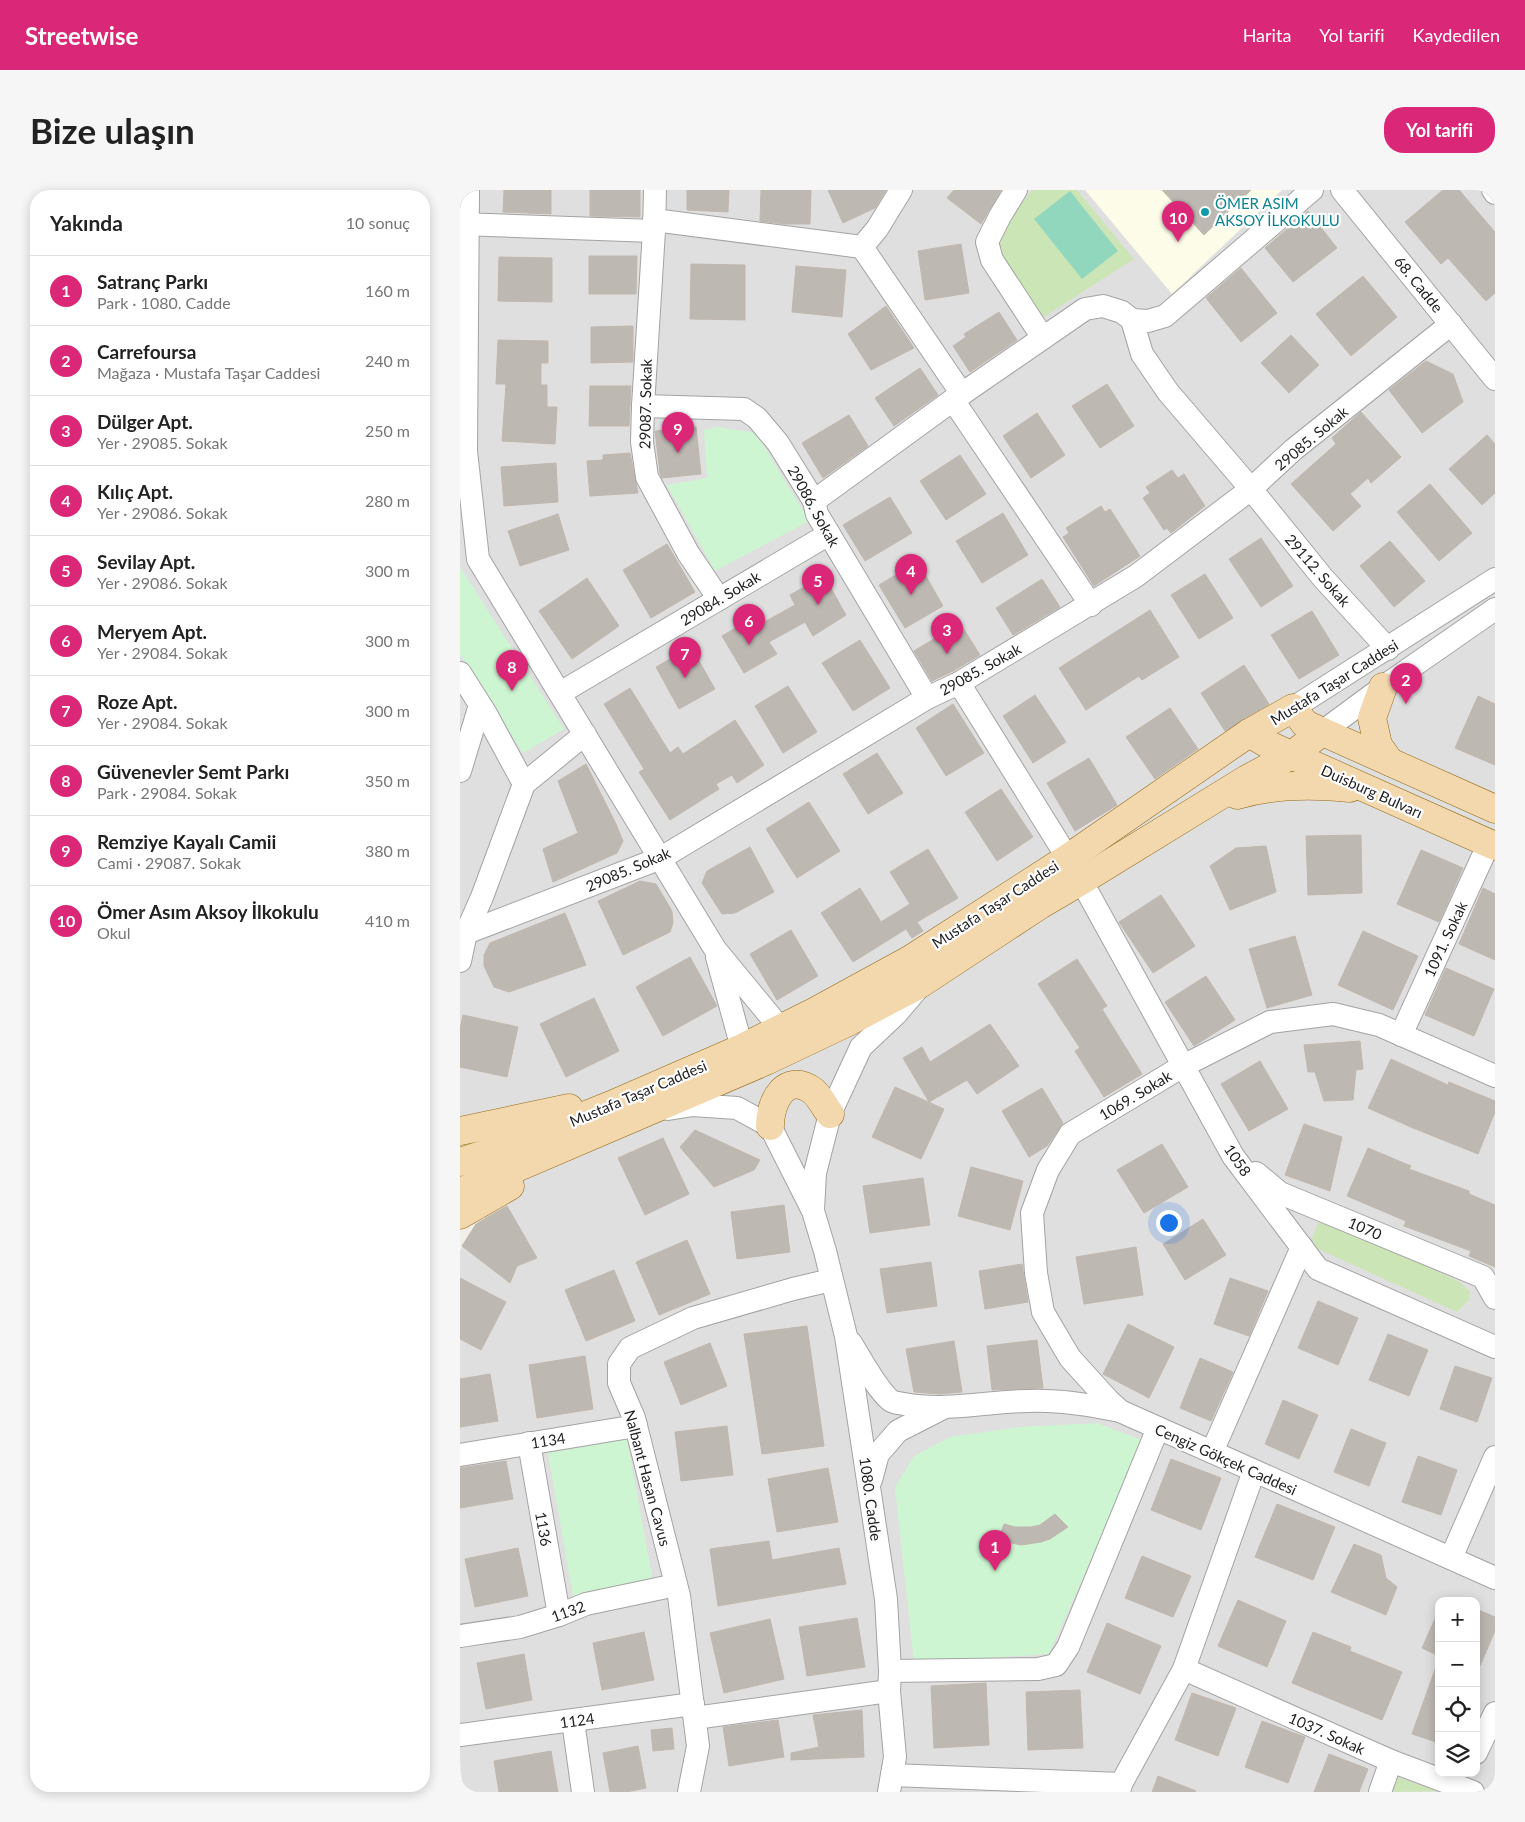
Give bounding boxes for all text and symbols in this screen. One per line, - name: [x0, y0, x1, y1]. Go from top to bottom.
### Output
- text: Streetwise: [25, 21, 138, 50]
- text: Harita: [1243, 24, 1291, 46]
- text: Yol tarifi: [1319, 24, 1385, 46]
- text: Kaydedilen: [1413, 24, 1500, 46]
- button: Yol tarifi: [1384, 107, 1495, 153]
- text: Bize ulaşın: [30, 109, 195, 151]
- place label: ÖMER ASIM AKSOY İLKOKULU: [1215, 194, 1340, 229]
- pin: 10: [1162, 201, 1194, 242]
- marker: ÖMER ASIM AKSOY İLKOKULU: [1199, 206, 1211, 218]
- text: Yakında: [50, 210, 123, 235]
- text: 10 sonuç: [346, 213, 410, 232]
- street label: 68. Cadde: [1391, 252, 1447, 316]
- text: Satranç Parkı: [97, 270, 208, 293]
- text: 1: [61, 281, 71, 300]
- text: 160 m: [365, 281, 410, 300]
- text: Park · 1080. Cadde: [97, 293, 231, 312]
- text: Carrefoursa: [97, 340, 196, 363]
- text: 2: [61, 351, 71, 370]
- text: 240 m: [365, 351, 410, 370]
- street label: 29087. Sokak: [635, 358, 655, 449]
- text: Mağaza · Mustafa Taşar Caddesi: [97, 363, 320, 382]
- street label: 29085. Sokak: [1271, 402, 1352, 474]
- text: Dülger Apt.: [97, 410, 193, 433]
- pin: 9: [662, 412, 694, 453]
- text: 3: [61, 421, 71, 440]
- text: 250 m: [365, 421, 410, 440]
- text: Yer · 29085. Sokak: [97, 433, 228, 452]
- street label: 29086. Sokak: [784, 462, 844, 550]
- text: Kılıç Apt.: [97, 480, 173, 503]
- text: 4: [61, 491, 71, 510]
- text: 280 m: [365, 491, 410, 510]
- text: Yer · 29086. Sokak: [97, 503, 228, 522]
- street label: 29112. Sokak: [1282, 530, 1355, 610]
- text: Sevilay Apt.: [97, 550, 195, 573]
- pin: 4: [895, 554, 927, 595]
- text: 5: [61, 561, 71, 580]
- text: 300 m: [365, 561, 410, 580]
- pin: 5: [802, 564, 834, 605]
- street label: 29084. Sokak: [677, 567, 764, 629]
- text: Yer · 29086. Sokak: [97, 573, 228, 592]
- pin: 6: [733, 604, 765, 645]
- pin: 3: [931, 613, 963, 654]
- text: Meryem Apt.: [97, 620, 207, 643]
- text: 6: [61, 631, 71, 650]
- text: 300 m: [365, 631, 410, 650]
- street label: Mustafa Taşar Caddesi: [1267, 635, 1401, 729]
- pin: 7: [669, 637, 701, 678]
- street label: 29085. Sokak: [936, 639, 1024, 699]
- text: Yer · 29084. Sokak: [97, 643, 228, 662]
- pin: 8: [496, 650, 528, 691]
- pin: 2: [1390, 663, 1422, 704]
- text: Roze Apt.: [97, 690, 177, 713]
- text: 7: [61, 701, 71, 720]
- text: 300 m: [365, 701, 410, 720]
- text: Yer · 29084. Sokak: [97, 713, 228, 732]
- text: Güvenevler Semt Parkı: [97, 760, 289, 783]
- street label: Duisburg Bulvarı: [1319, 761, 1425, 821]
- text: 8: [61, 771, 71, 790]
- text: 350 m: [365, 771, 410, 790]
- text: Park · 29084. Sokak: [97, 783, 237, 802]
- text: Remziye Kayalı Camii: [97, 830, 276, 853]
- text: 9: [61, 841, 71, 860]
- text: 380 m: [365, 841, 410, 860]
- street label: 29085. Sokak: [583, 843, 673, 895]
- text: Cami · 29087. Sokak: [97, 853, 241, 872]
- street label: Mustafa Taşar Caddesi: [928, 856, 1062, 952]
- street label: 1091. Sokak: [1420, 898, 1471, 980]
- text: Ömer Asım Aksoy İlkokulu: [97, 900, 319, 923]
- text: 10: [57, 911, 75, 930]
- text: 410 m: [365, 911, 410, 930]
- text: Okul: [97, 923, 130, 942]
- street label: Mustafa Taşar Caddesi: [567, 1056, 709, 1130]
- street label: 1069. Sokak: [1095, 1066, 1175, 1124]
- street label: 1058: [1221, 1141, 1255, 1179]
- your location: [1156, 1210, 1182, 1236]
- street label: 1070: [1345, 1213, 1385, 1243]
- street label: Nalbant Hasan Cavus: [621, 1408, 675, 1548]
- street label: Cengiz Gökçek Caddesi: [1152, 1420, 1300, 1498]
- street label: 1134: [529, 1428, 567, 1452]
- street label: 1080. Cadde: [856, 1456, 886, 1542]
- street label: 1136: [532, 1510, 556, 1548]
- pin: 1: [979, 1530, 1011, 1571]
- street label: 1132: [549, 1597, 587, 1625]
- map controls: [1435, 1597, 1480, 1777]
- button: +: [1435, 1597, 1480, 1642]
- button: −: [1435, 1642, 1480, 1687]
- button: locate: [1435, 1687, 1480, 1732]
- street label: 1037. Sokak: [1286, 1708, 1368, 1758]
- street label: 1124: [559, 1709, 596, 1731]
- button: layers: [1435, 1732, 1480, 1777]

